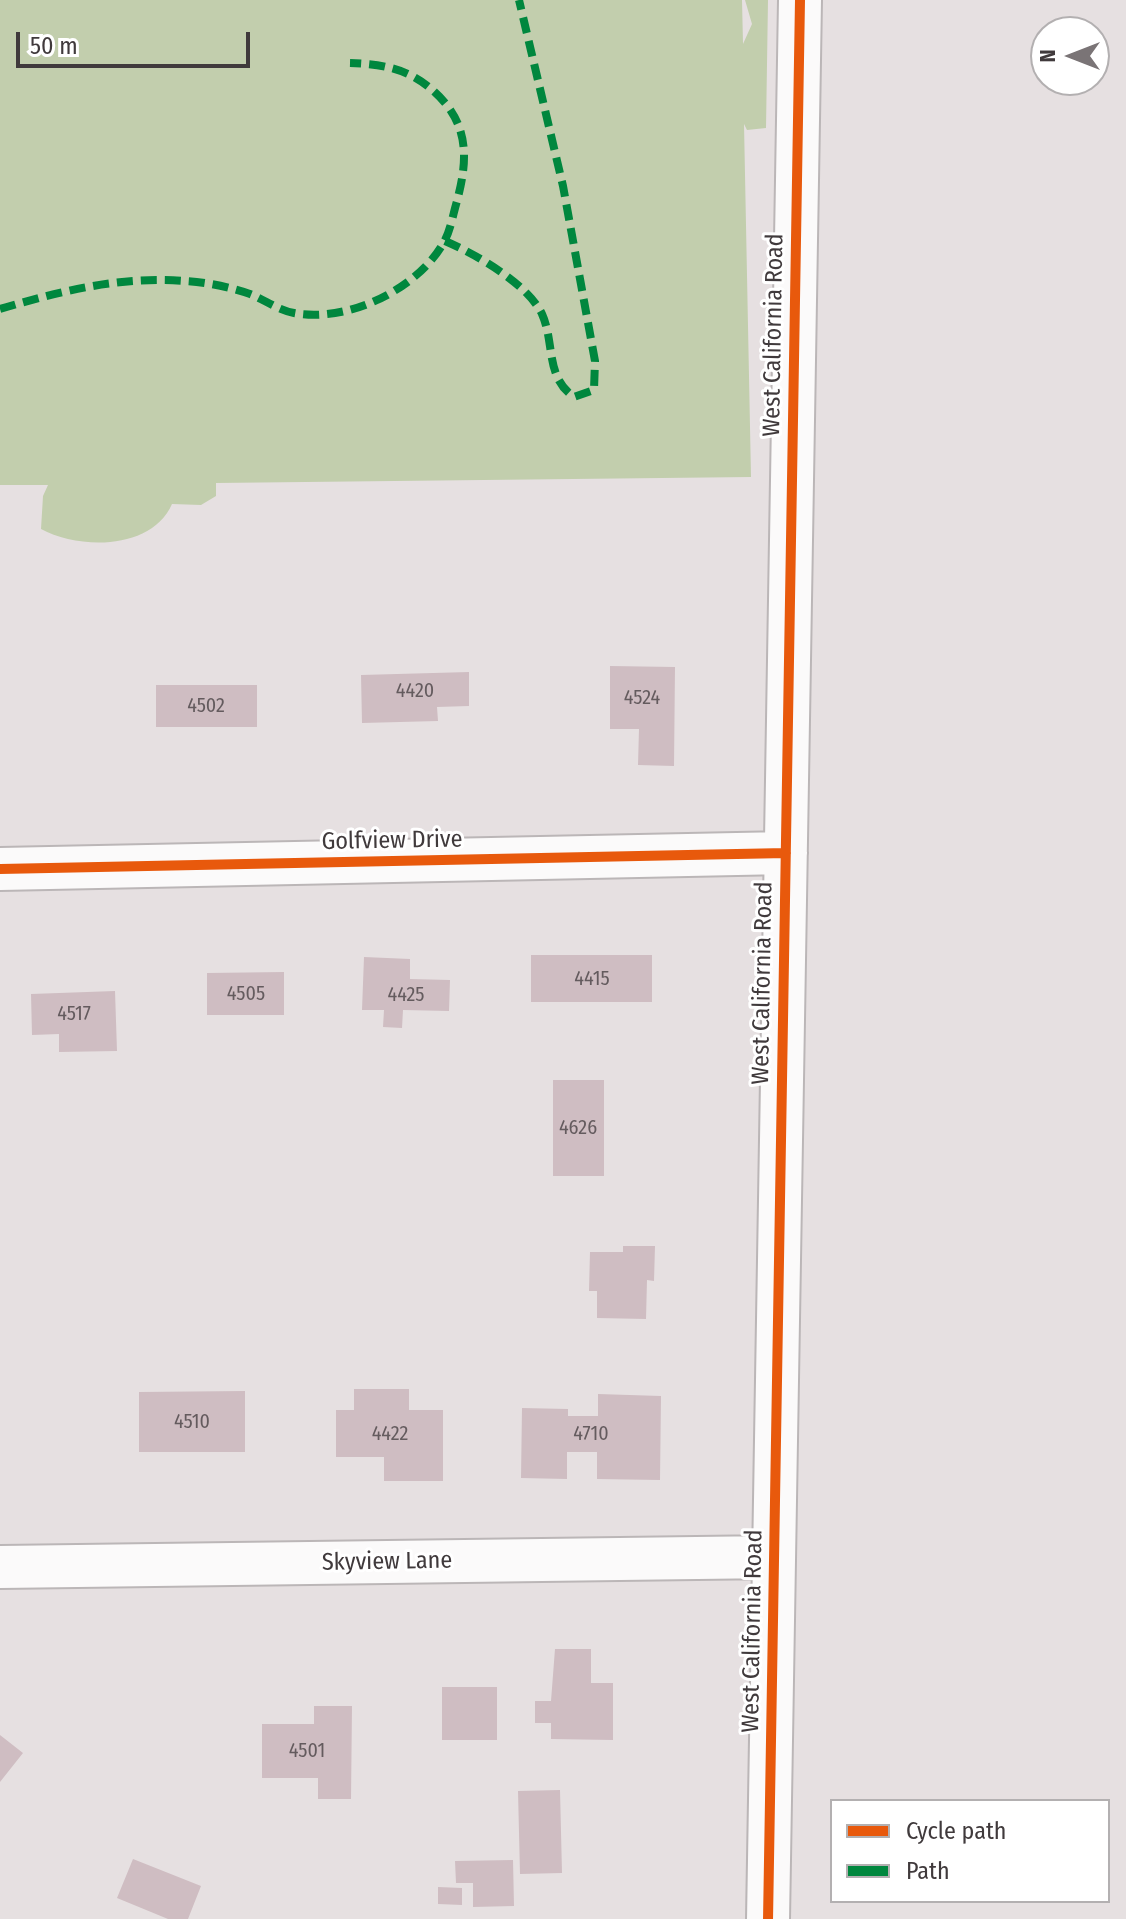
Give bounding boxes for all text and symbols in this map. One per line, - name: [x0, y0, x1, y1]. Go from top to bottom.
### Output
- scale bar: [20, 16, 254, 66]
- north arrow: [1030, 16, 1110, 96]
- text: 50 m: [30, 32, 78, 60]
- text: N: [1034, 49, 1061, 63]
- street label: West California Road: [758, 233, 790, 437]
- house number: 4420: [396, 679, 434, 703]
- house number: 4524: [624, 686, 660, 710]
- house number: 4502: [187, 694, 225, 718]
- street label: Golfview Drive: [321, 825, 463, 857]
- street label: West California Road: [747, 881, 779, 1085]
- house number: 4415: [574, 967, 610, 991]
- house number: 4505: [227, 982, 265, 1006]
- house number: 4425: [387, 983, 425, 1007]
- house number: 4517: [57, 1002, 91, 1026]
- house number: 4626: [559, 1116, 597, 1140]
- house number: 4510: [174, 1410, 210, 1434]
- house number: 4422: [372, 1422, 408, 1446]
- house number: 4710: [573, 1422, 609, 1446]
- street label: West California Road: [737, 1529, 769, 1733]
- street label: Skyview Lane: [322, 1546, 452, 1578]
- house number: 4501: [289, 1739, 325, 1763]
- legend: [830, 1799, 1110, 1903]
- text: Cycle path: [906, 1817, 1006, 1845]
- text: Path: [906, 1857, 950, 1885]

